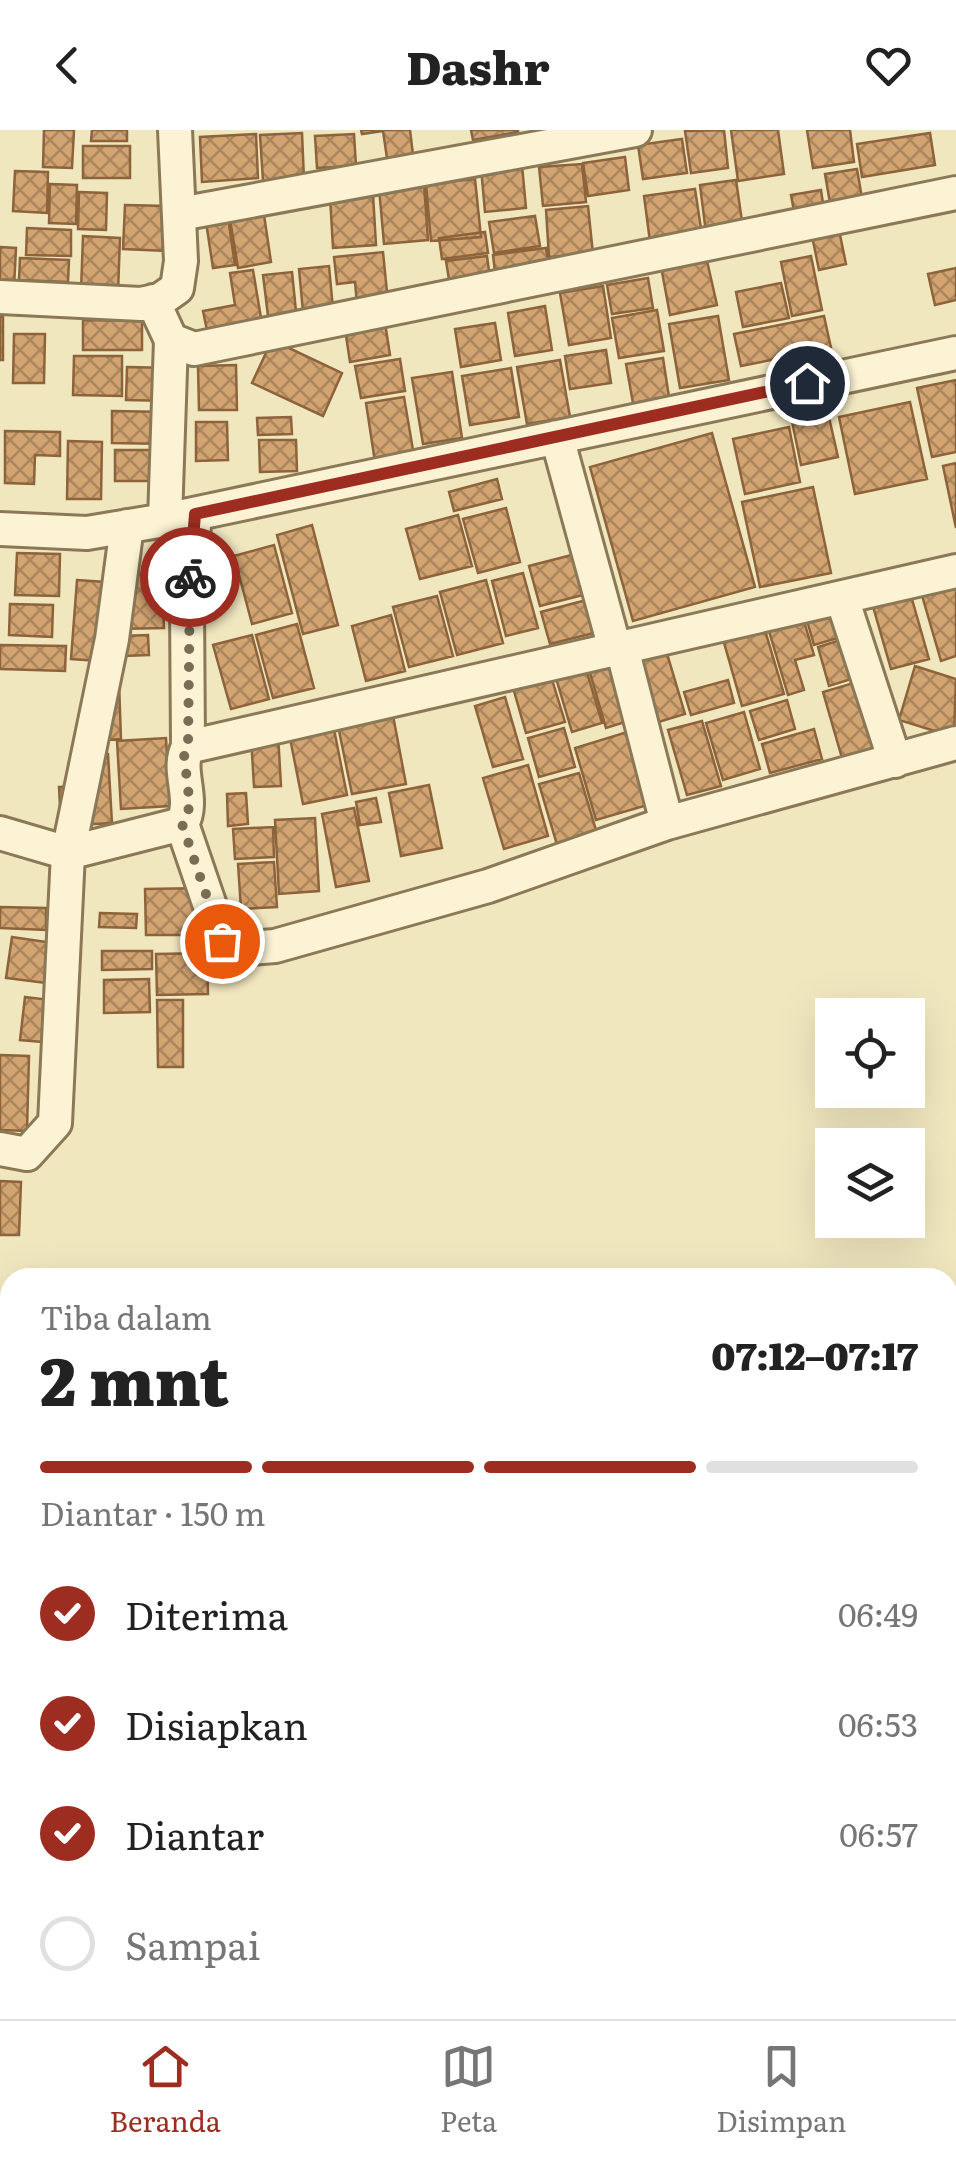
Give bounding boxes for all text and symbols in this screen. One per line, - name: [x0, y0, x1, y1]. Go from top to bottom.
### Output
- text: Dashr: [406, 32, 550, 99]
- icon: back: [40, 38, 95, 93]
- icon: heart: [861, 38, 916, 93]
- pin: [765, 341, 850, 426]
- icon: home: [780, 356, 835, 411]
- courier: [140, 527, 240, 627]
- icon: bike: [163, 550, 218, 605]
- pin: [180, 899, 265, 984]
- icon: bag: [195, 914, 250, 969]
- map controls: [815, 998, 925, 1238]
- button: locate: [815, 998, 925, 1108]
- button: layers: [815, 1128, 925, 1238]
- text: Tiba dalam: [40, 1292, 212, 1340]
- text: 07:12–07:17: [711, 1325, 918, 1382]
- text: 2 mnt: [40, 1329, 229, 1426]
- text: Diantar · 150 m: [40, 1488, 266, 1536]
- text: Diterima: [125, 1585, 288, 1642]
- icon: check: [40, 1586, 95, 1641]
- text: 06:49: [838, 1589, 918, 1637]
- text: Disiapkan: [125, 1695, 308, 1752]
- icon: check: [40, 1696, 95, 1751]
- text: 06:53: [838, 1699, 918, 1747]
- text: Diantar: [125, 1805, 264, 1862]
- icon: check: [40, 1806, 95, 1861]
- text: 06:57: [839, 1809, 918, 1857]
- text: Sampai: [125, 1915, 261, 1972]
- tab: Beranda: [110, 2039, 221, 2141]
- tab: Peta: [440, 2039, 497, 2141]
- tab: Disimpan: [716, 2039, 846, 2141]

